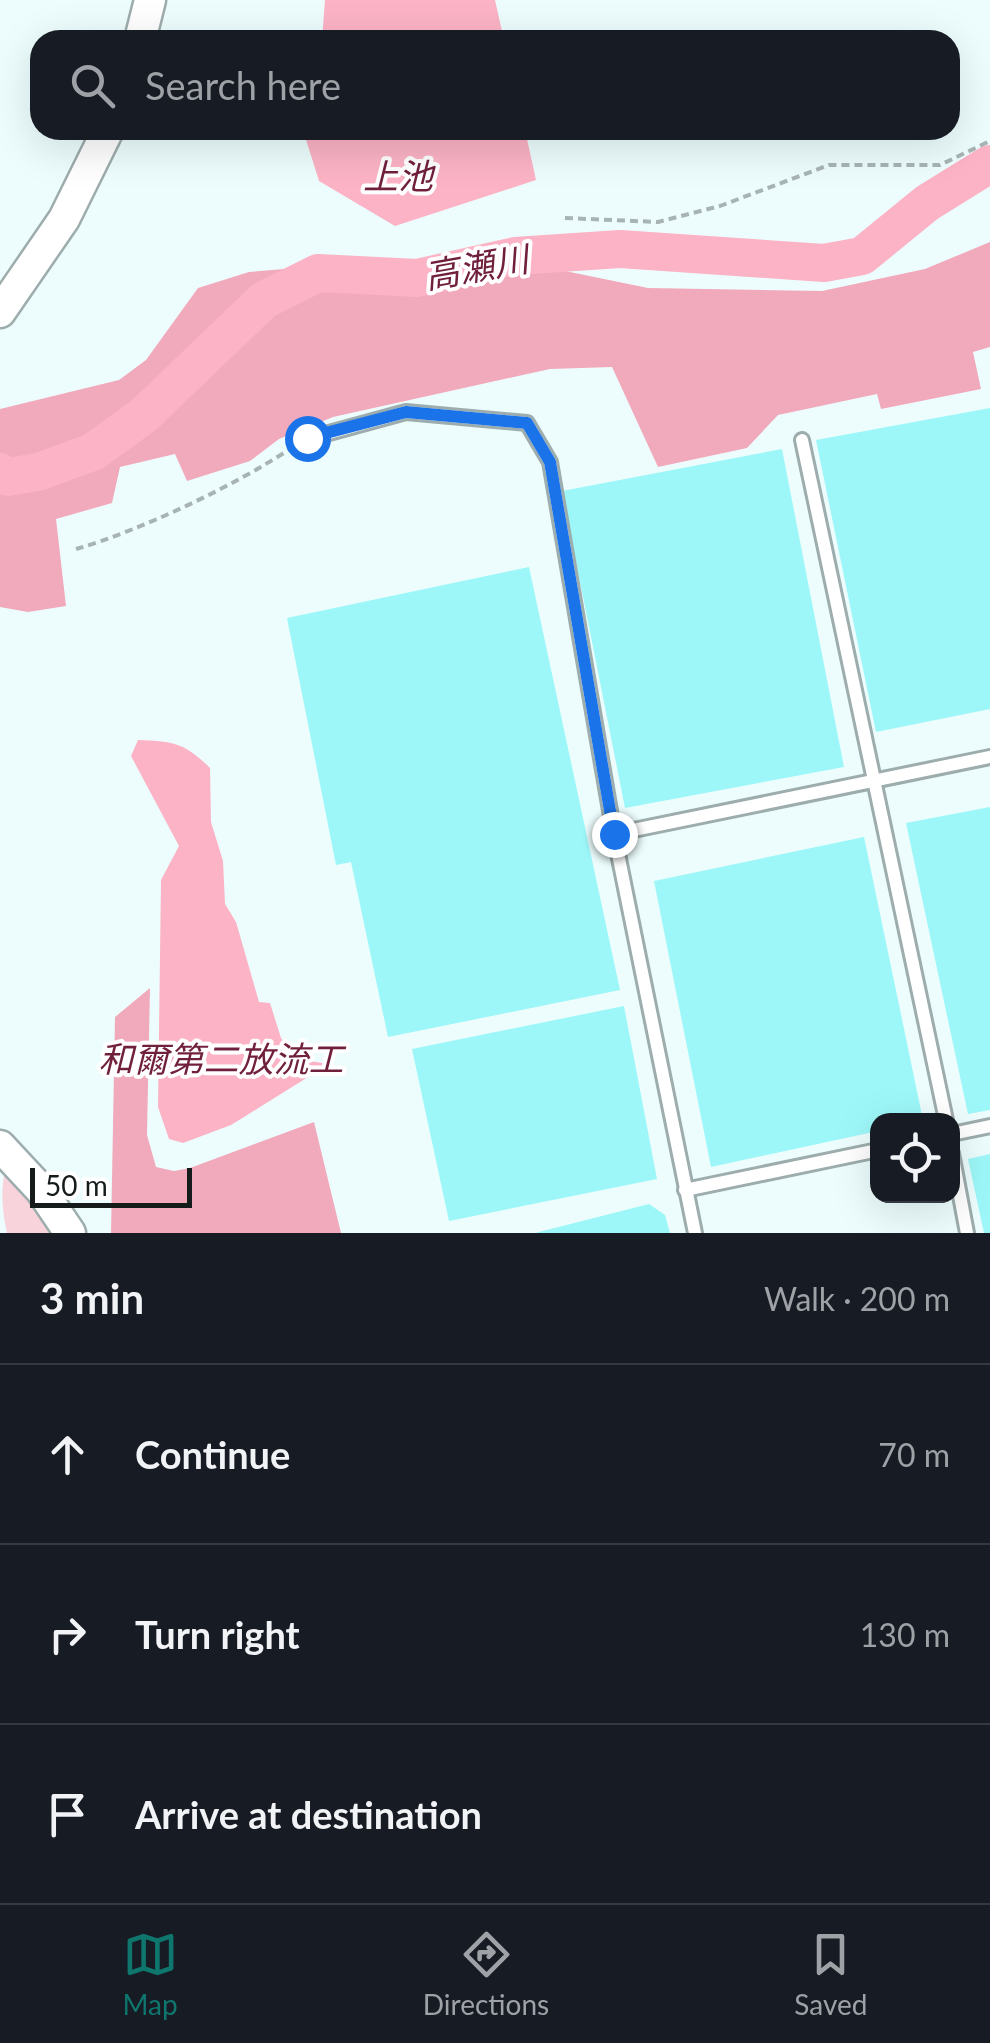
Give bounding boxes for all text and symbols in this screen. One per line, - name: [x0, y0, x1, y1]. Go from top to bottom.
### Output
- search box: [30, 30, 960, 140]
- icon: search: [65, 58, 120, 113]
- text: Search here: [145, 62, 341, 108]
- water label: 上池: [363, 154, 436, 196]
- water label: 高瀬川: [421, 236, 535, 296]
- route start: [285, 416, 331, 462]
- route end: [592, 812, 638, 858]
- water label: 和爾第二放流工: [98, 1037, 346, 1079]
- map controls: [870, 1113, 960, 1203]
- button: locate: [870, 1113, 960, 1203]
- scale bar: [30, 1163, 192, 1208]
- text: 50 m: [45, 1168, 108, 1202]
- text: 3 min: [40, 1273, 144, 1323]
- text: Walk · 200 m: [764, 1279, 950, 1318]
- icon: ahead: [40, 1427, 95, 1482]
- text: Continue: [135, 1431, 290, 1477]
- text: 70 m: [878, 1435, 950, 1474]
- icon: right: [40, 1607, 95, 1662]
- text: Turn right: [135, 1611, 300, 1657]
- text: 130 m: [860, 1615, 950, 1654]
- icon: arrive: [40, 1787, 95, 1842]
- text: Arrive at destination: [135, 1791, 482, 1837]
- tab: Map: [123, 1927, 178, 2021]
- tab: Directions: [423, 1927, 549, 2021]
- tab: Saved: [794, 1927, 867, 2021]

